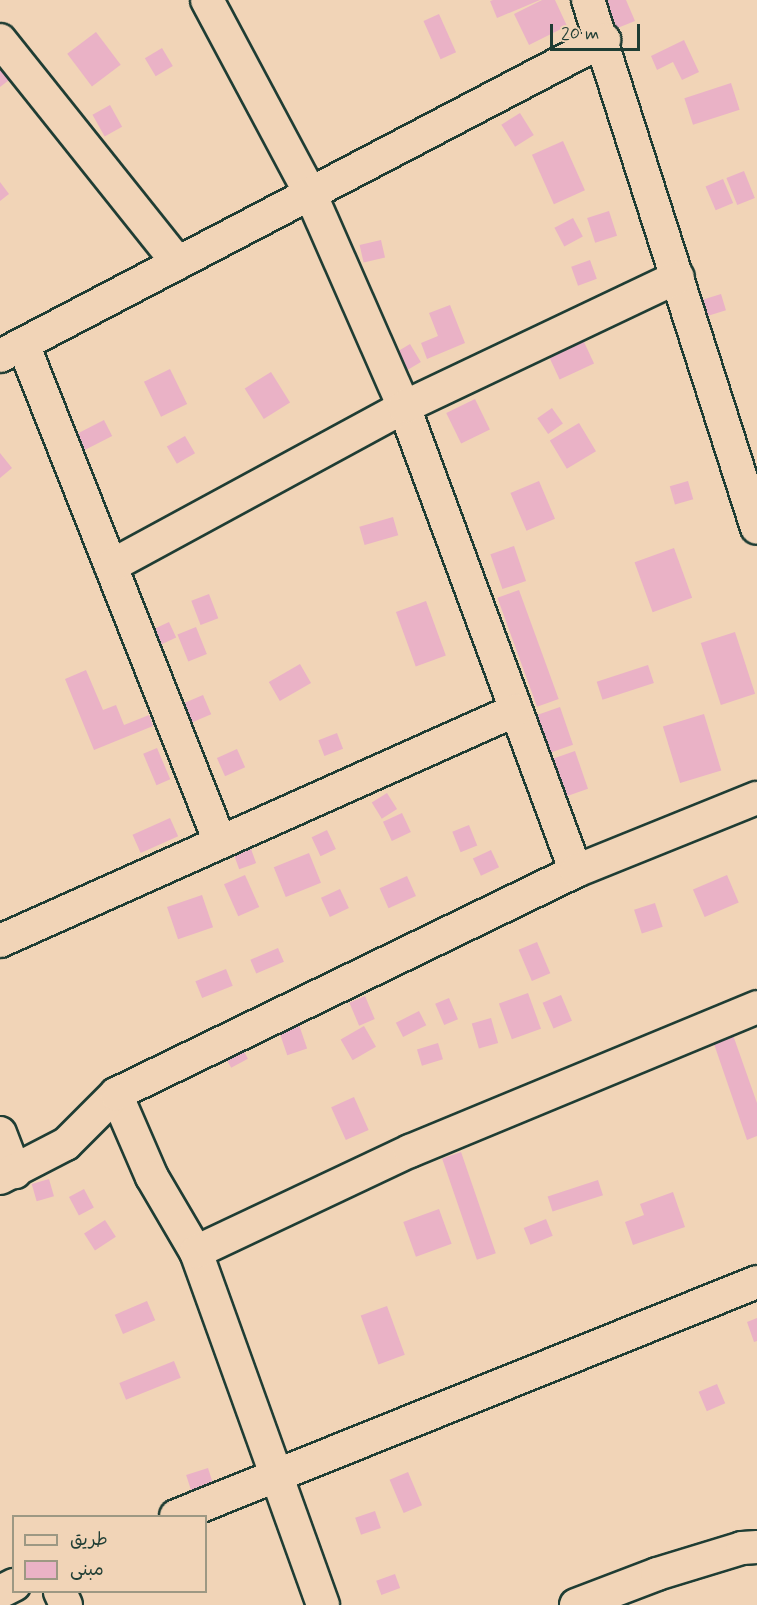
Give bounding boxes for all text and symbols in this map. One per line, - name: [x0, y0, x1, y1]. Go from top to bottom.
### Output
- scale bar: [553, 12, 643, 50]
- text: 20 m: [561, 22, 599, 46]
- legend: [12, 1515, 207, 1593]
- text: طريق: [70, 1528, 108, 1552]
- text: مبنى: [70, 1558, 104, 1582]

